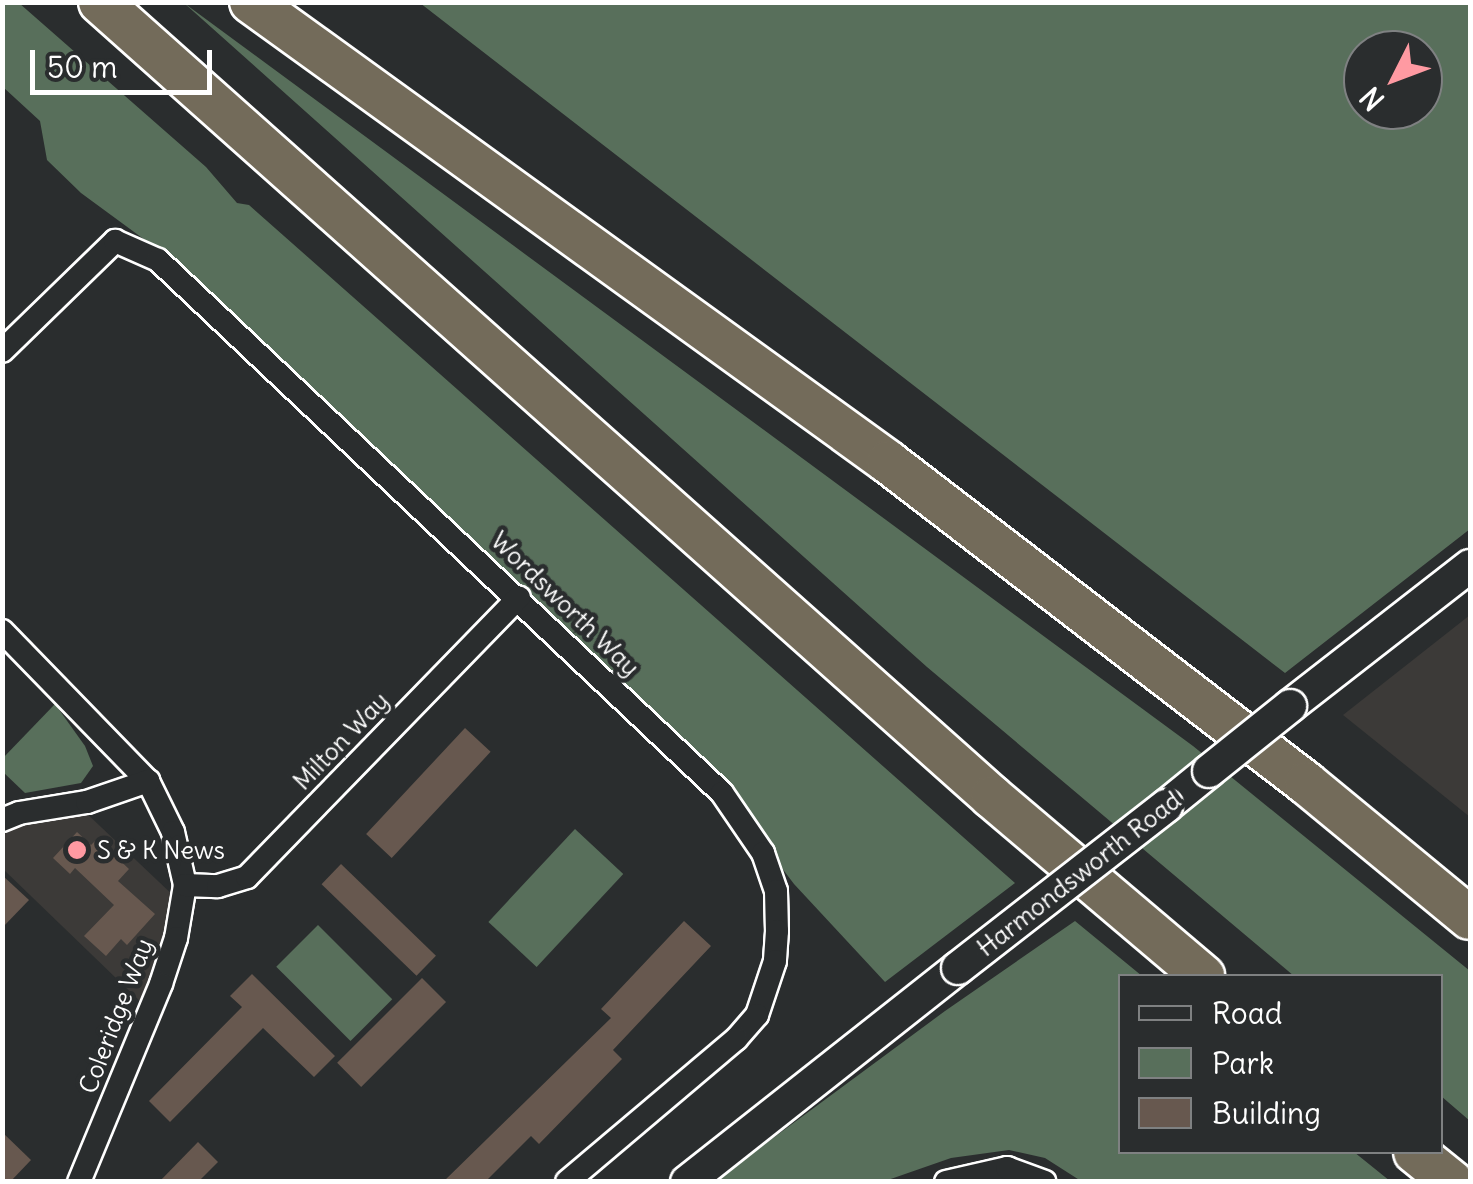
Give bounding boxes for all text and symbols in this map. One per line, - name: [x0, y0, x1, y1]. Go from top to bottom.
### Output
- scale bar: [35, 30, 218, 92]
- north arrow: [1343, 30, 1443, 130]
- text: 50 m: [47, 48, 117, 86]
- text: N: [1352, 80, 1392, 118]
- street label: Wordsworth Way: [484, 526, 646, 682]
- street label: Milton Way: [287, 686, 395, 796]
- street label: Harmondsworth Road: [971, 785, 1187, 963]
- place label: S & K News: [97, 835, 225, 865]
- marker: S & K News: [66, 839, 88, 861]
- street label: Coleridge Way: [73, 934, 159, 1098]
- legend: [1118, 974, 1443, 1154]
- text: Road: [1212, 994, 1282, 1032]
- text: Park: [1212, 1044, 1274, 1082]
- text: Building: [1212, 1094, 1321, 1132]

